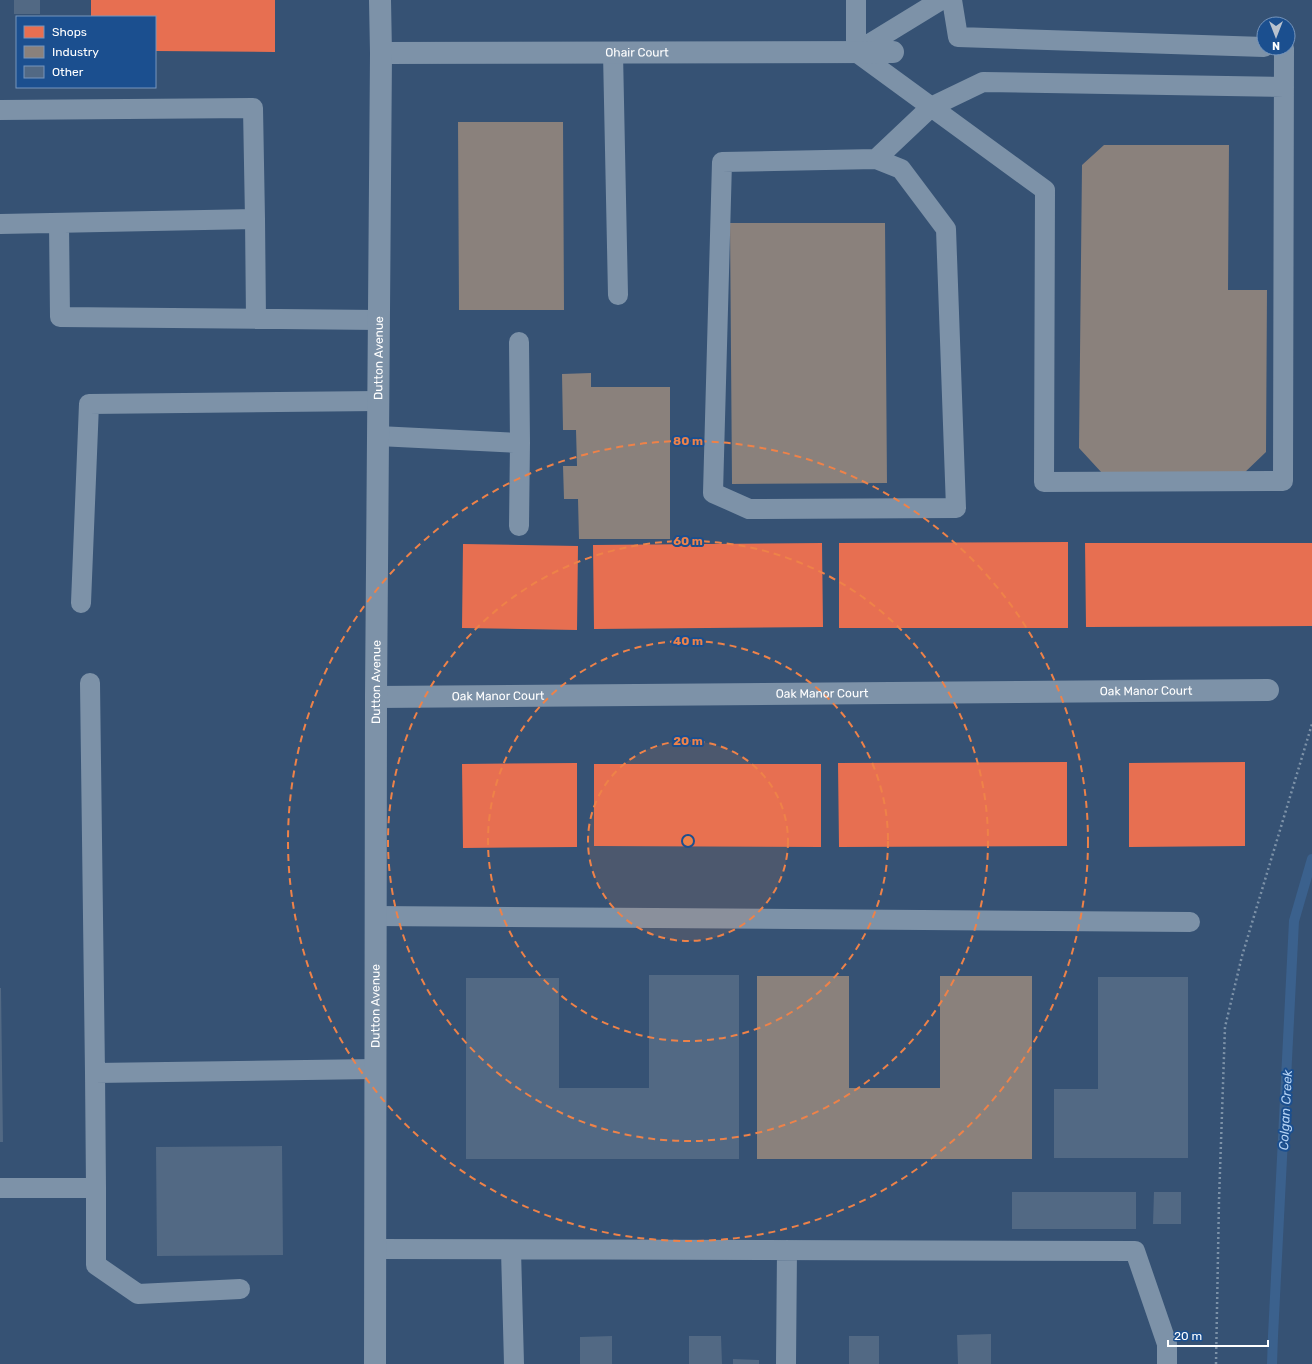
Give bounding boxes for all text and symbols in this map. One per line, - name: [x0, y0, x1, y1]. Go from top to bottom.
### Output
- legend: [16, 16, 156, 88]
- north arrow: [1256, 16, 1296, 56]
- text: Shops: [52, 25, 87, 39]
- text: N: [1272, 39, 1280, 52]
- text: Industry: [52, 45, 99, 59]
- street label: Ohair Court: [605, 45, 669, 60]
- text: Other: [52, 65, 84, 79]
- street label: Dutton Avenue: [371, 316, 386, 400]
- text: 80 m: [673, 434, 703, 448]
- text: 60 m: [673, 534, 703, 548]
- text: 40 m: [673, 634, 703, 648]
- street label: Dutton Avenue: [369, 640, 383, 724]
- street label: Oak Manor Court: [1100, 684, 1193, 698]
- street label: Oak Manor Court: [776, 686, 869, 701]
- street label: Oak Manor Court: [452, 689, 545, 703]
- text: 20 m: [673, 734, 703, 748]
- centre of rings: [681, 834, 695, 848]
- street label: Dutton Avenue: [368, 964, 383, 1048]
- water label: Colgan Creek: [1276, 1069, 1296, 1151]
- scale bar: [1168, 1322, 1268, 1348]
- text: 20 m: [1174, 1329, 1202, 1343]

